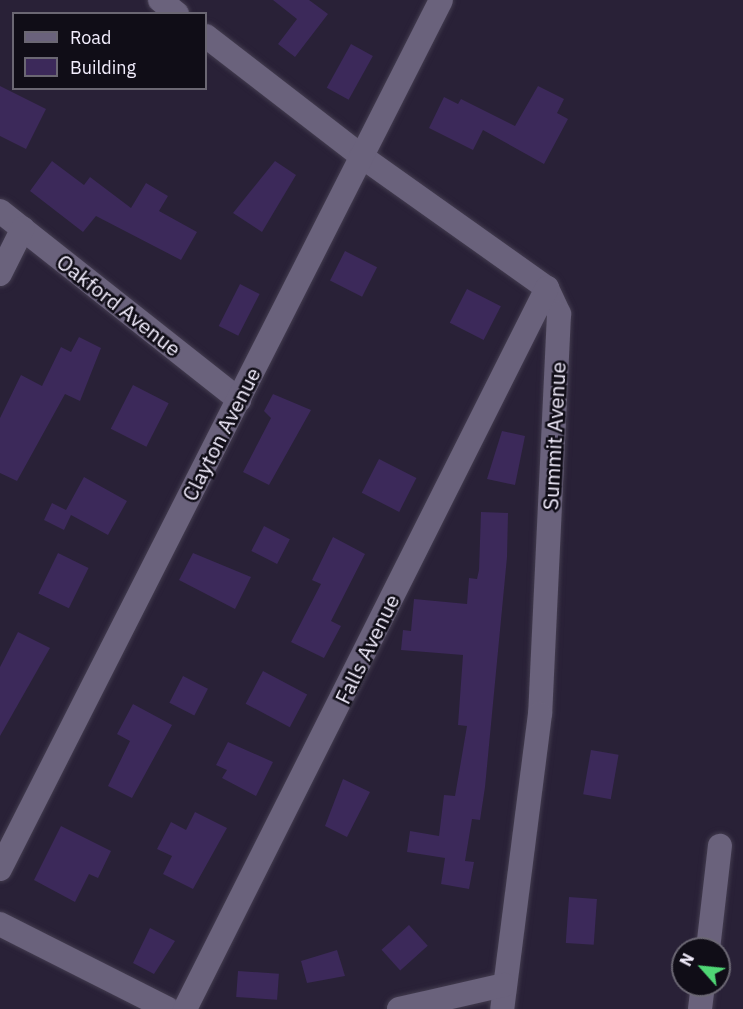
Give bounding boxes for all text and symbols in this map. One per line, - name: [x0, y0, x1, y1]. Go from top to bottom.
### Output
- legend: [12, 12, 207, 90]
- text: Road: [70, 26, 111, 49]
- text: Building: [70, 56, 136, 79]
- street label: Oakford Avenue: [52, 249, 186, 361]
- street label: Summit Avenue: [538, 361, 570, 511]
- street label: Clayton Avenue: [177, 363, 265, 505]
- street label: Falls Avenue: [330, 590, 404, 708]
- north arrow: [671, 937, 731, 997]
- text: N: [675, 950, 698, 969]

